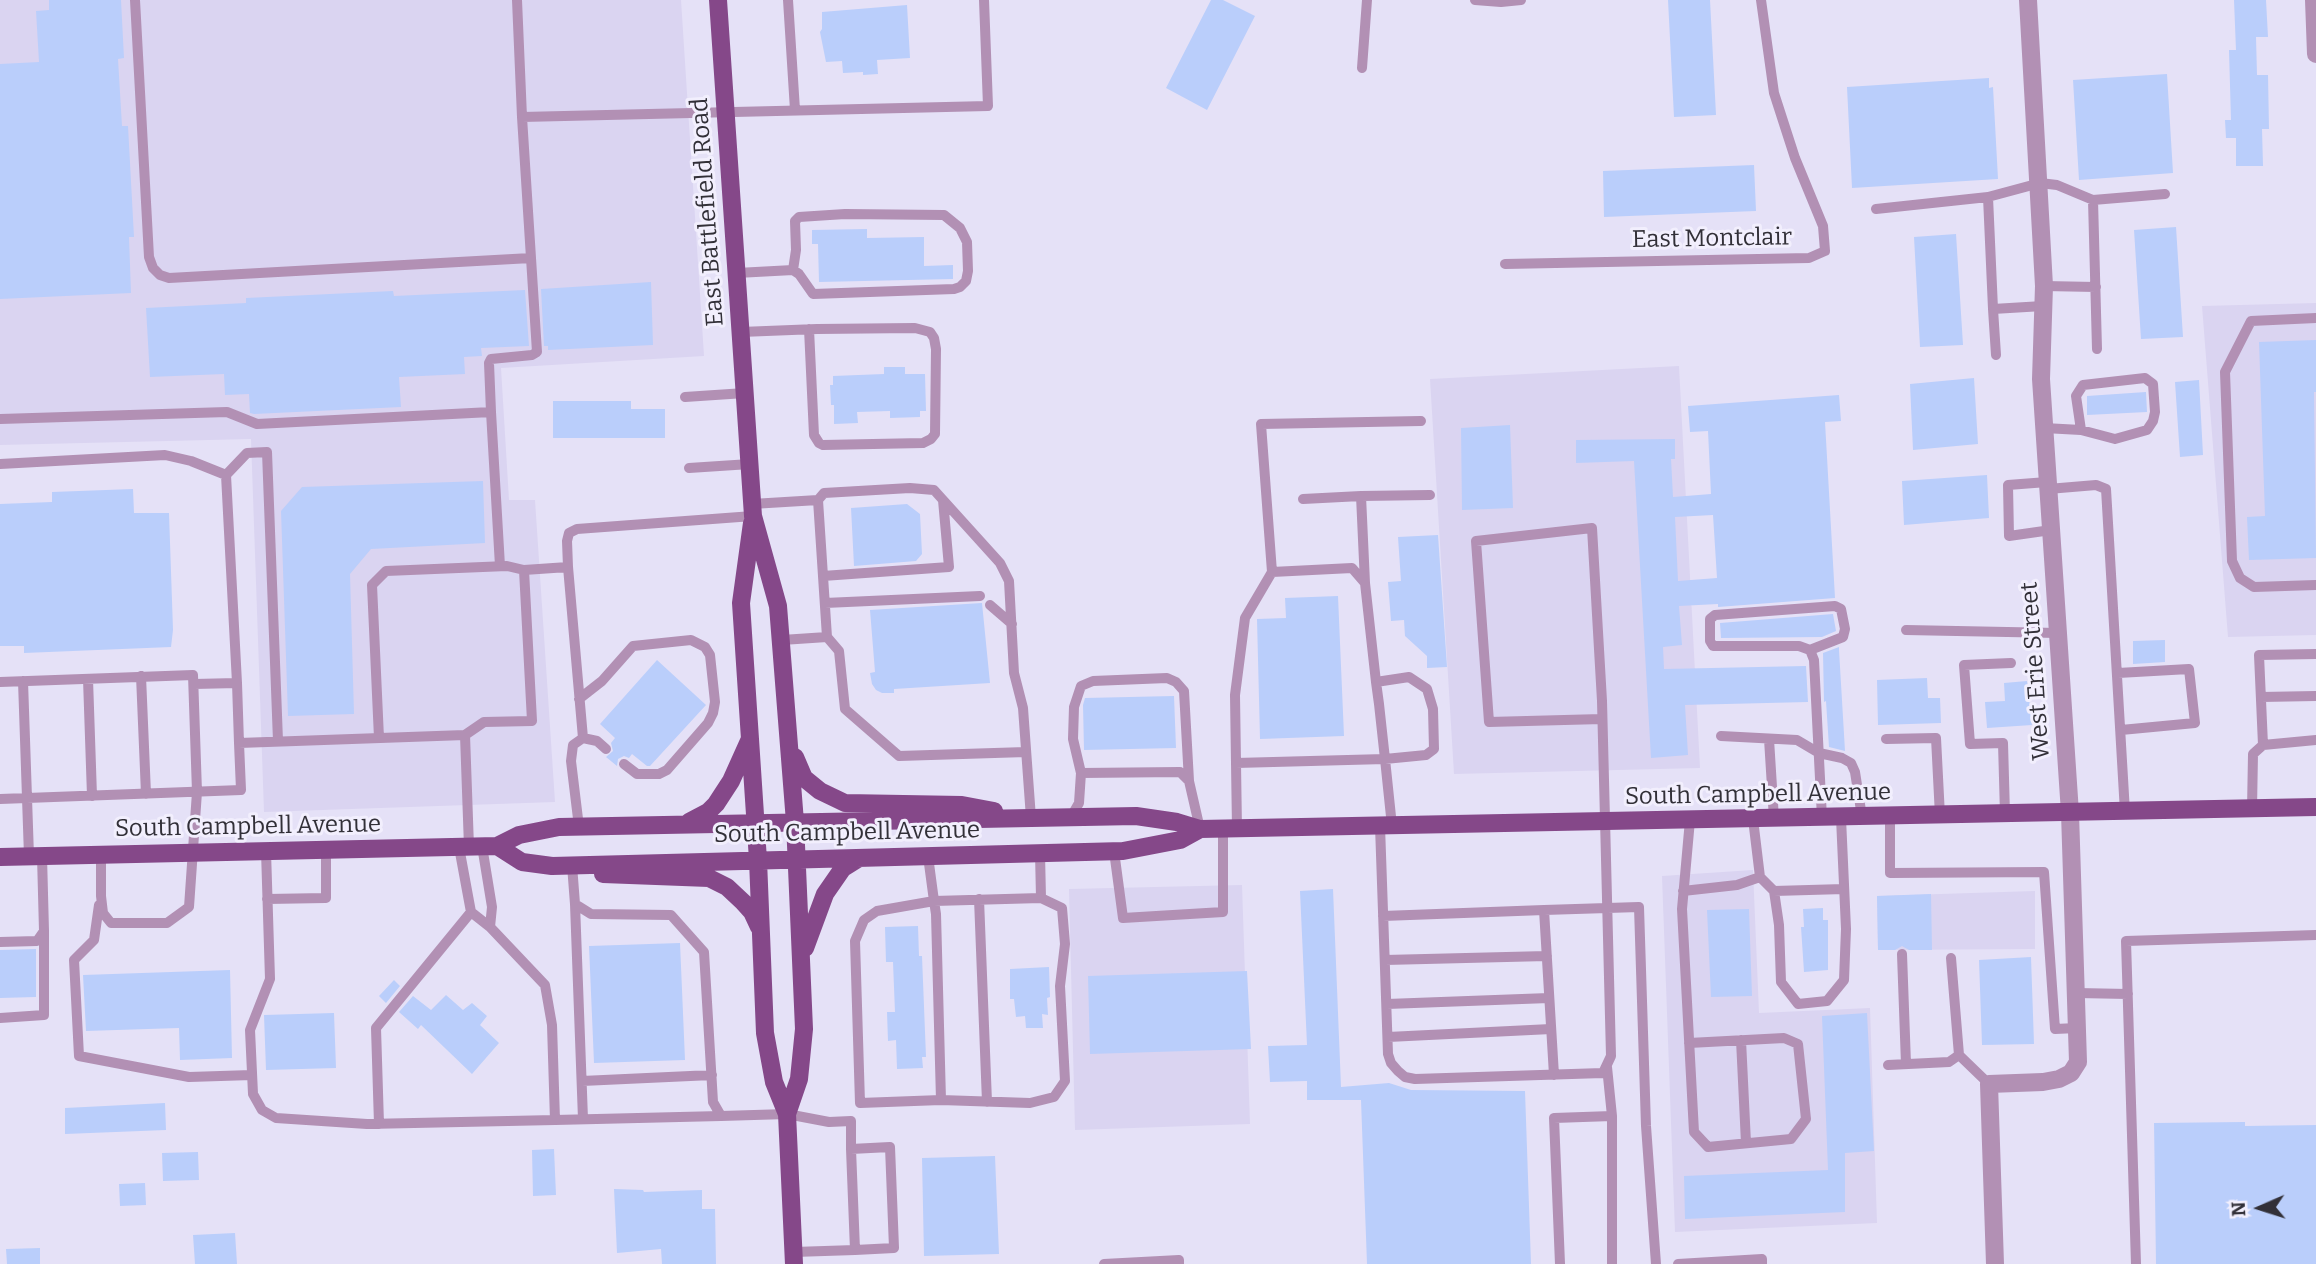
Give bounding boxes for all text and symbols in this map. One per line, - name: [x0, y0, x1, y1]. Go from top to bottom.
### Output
- street label: East Battlefield Road: [686, 97, 730, 327]
- street label: East Montclair: [1632, 223, 1792, 255]
- street label: West Erie Street: [2015, 581, 2057, 761]
- street label: South Campbell Avenue: [1625, 778, 1891, 812]
- street label: South Campbell Avenue: [115, 810, 381, 844]
- street label: South Campbell Avenue: [714, 816, 980, 850]
- north arrow: [2225, 1173, 2295, 1243]
- text: N: [2227, 1201, 2250, 1217]

